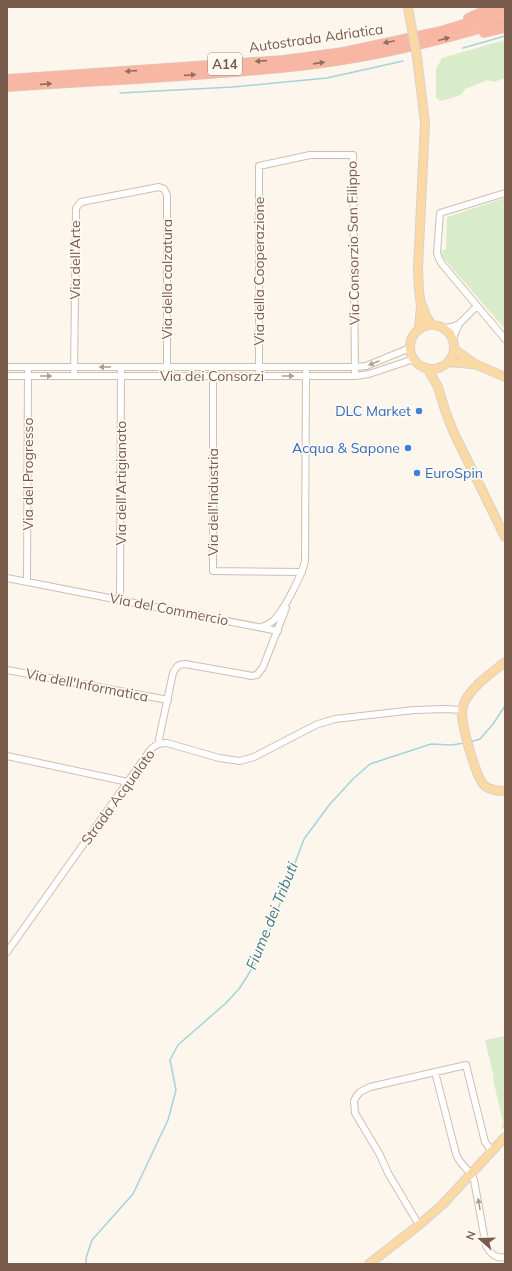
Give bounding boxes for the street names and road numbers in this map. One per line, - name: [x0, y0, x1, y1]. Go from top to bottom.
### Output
- street label: Autostrada Adriatica: [248, 20, 384, 56]
- road number: A14: [208, 53, 242, 75]
- street label: Via Consorzio San Filippo: [343, 161, 363, 325]
- street label: Via della Cooperazione: [250, 197, 268, 345]
- street label: Via della calzatura: [158, 219, 176, 339]
- street label: Via dell'Arte: [66, 220, 84, 300]
- street label: Via dei Consorzi: [160, 367, 264, 385]
- street label: Via del Progresso: [19, 417, 37, 531]
- street label: Via dell'Artigianato: [112, 421, 130, 545]
- street label: Via dell'Industria: [204, 448, 222, 556]
- street label: Via del Commercio: [108, 589, 230, 629]
- street label: Via dell'Informatica: [24, 664, 150, 706]
- street label: Strada Acqualato: [77, 746, 159, 848]

